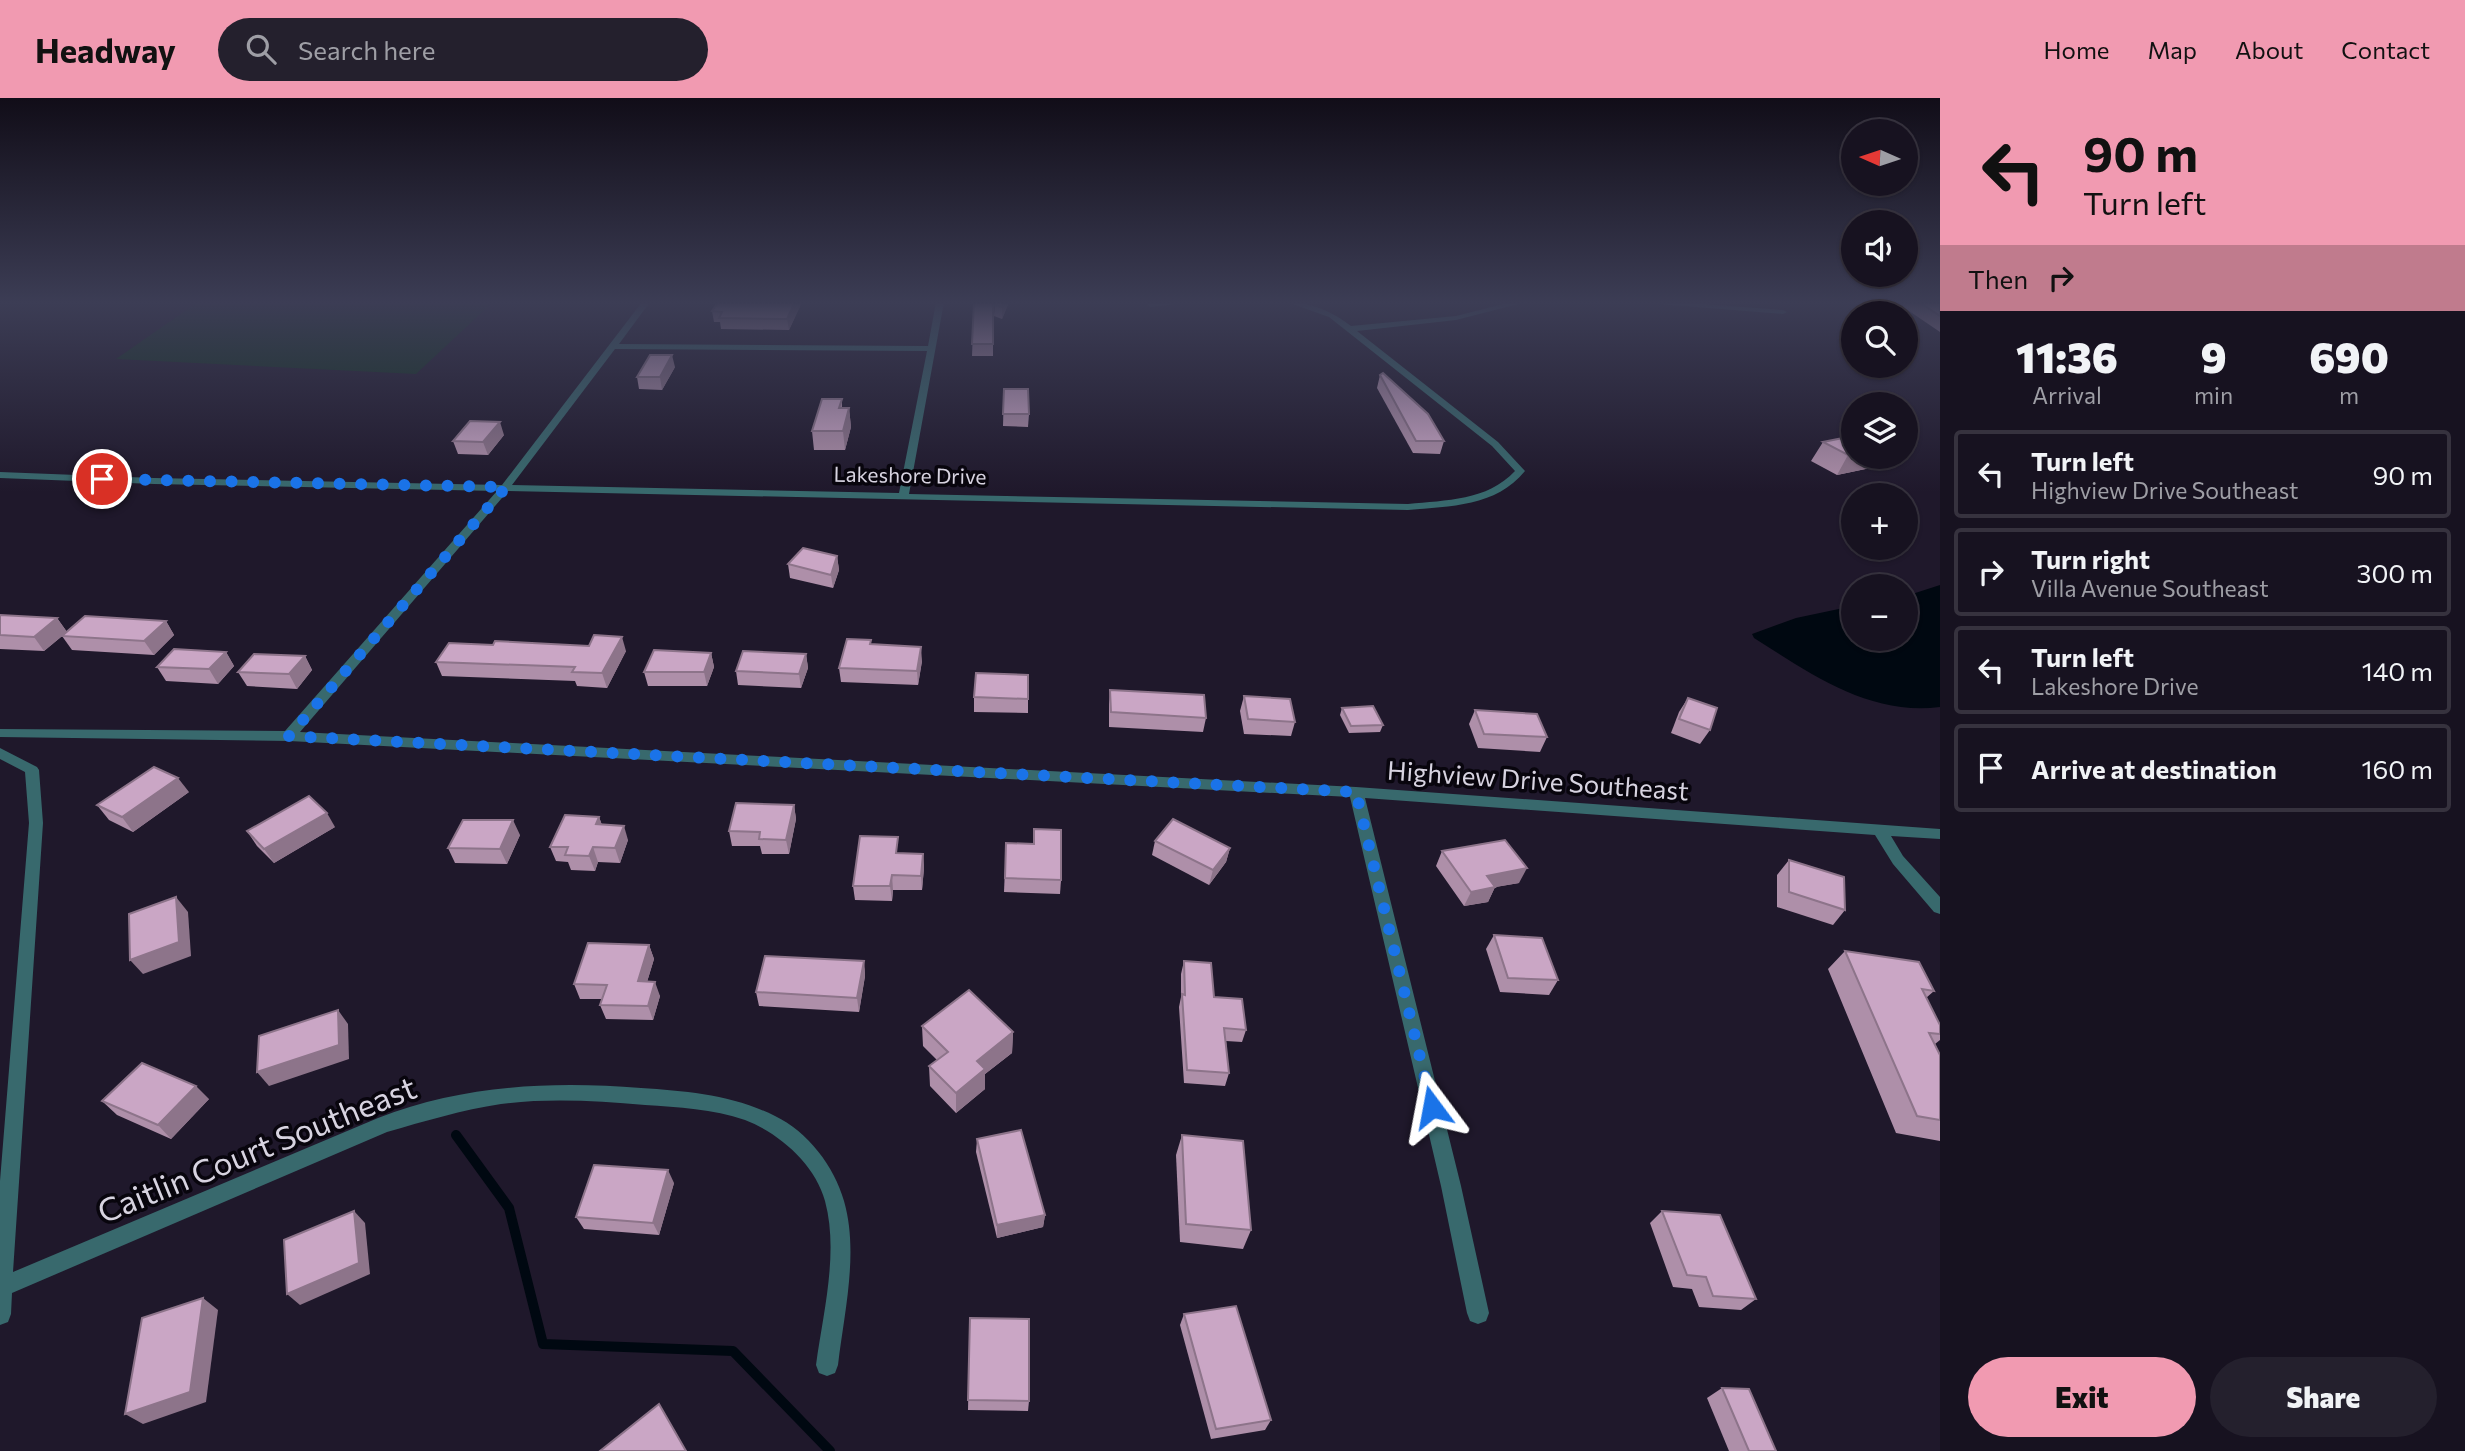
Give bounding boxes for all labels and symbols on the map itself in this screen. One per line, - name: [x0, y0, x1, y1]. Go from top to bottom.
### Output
- north arrow: [1841, 119, 1918, 196]
- pin: [72, 449, 132, 509]
- street label: Lakeshore Drive: [833, 461, 987, 488]
- street label: Highview Drive Southeast: [1386, 753, 1690, 806]
- street label: Caitlin Court Southeast: [91, 1066, 421, 1230]
- position arrow: [1395, 1070, 1469, 1144]

